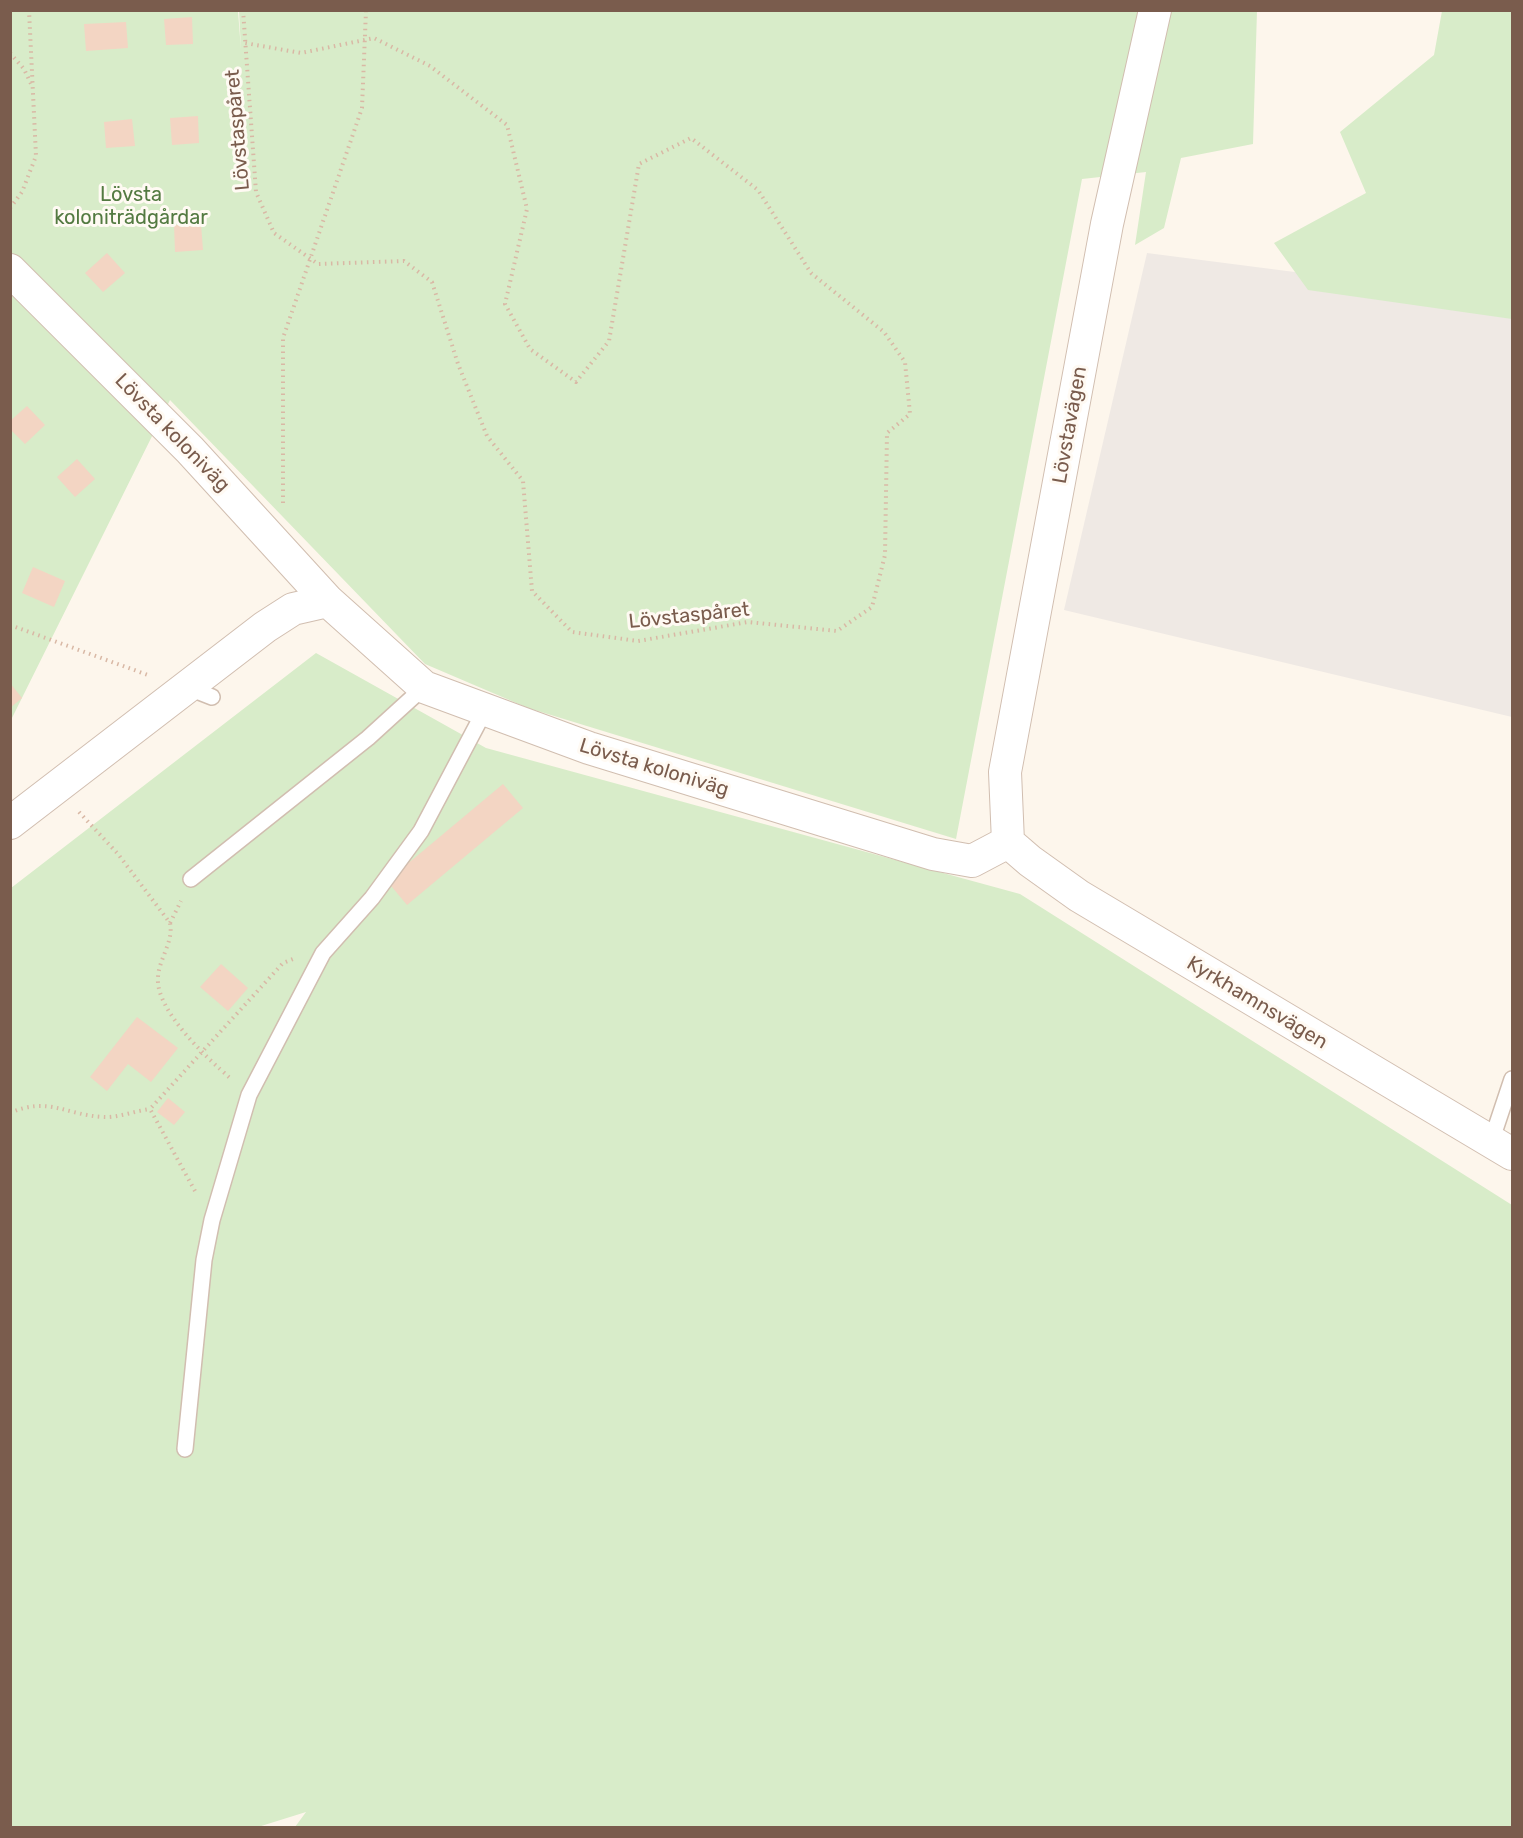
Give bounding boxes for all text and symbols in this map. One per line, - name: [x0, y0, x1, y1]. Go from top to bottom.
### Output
- street label: Lövstaspåret: [221, 68, 255, 192]
- park label: Lövsta koloniträdgårdar: [54, 183, 208, 230]
- street label: Lövstavägen: [1048, 364, 1092, 486]
- street label: Lövsta koloniväg: [109, 369, 235, 497]
- street label: Lövstaspåret: [627, 598, 751, 634]
- street label: Lövsta koloniväg: [576, 734, 732, 802]
- street label: Kyrkhamnsvägen: [1182, 952, 1332, 1054]

